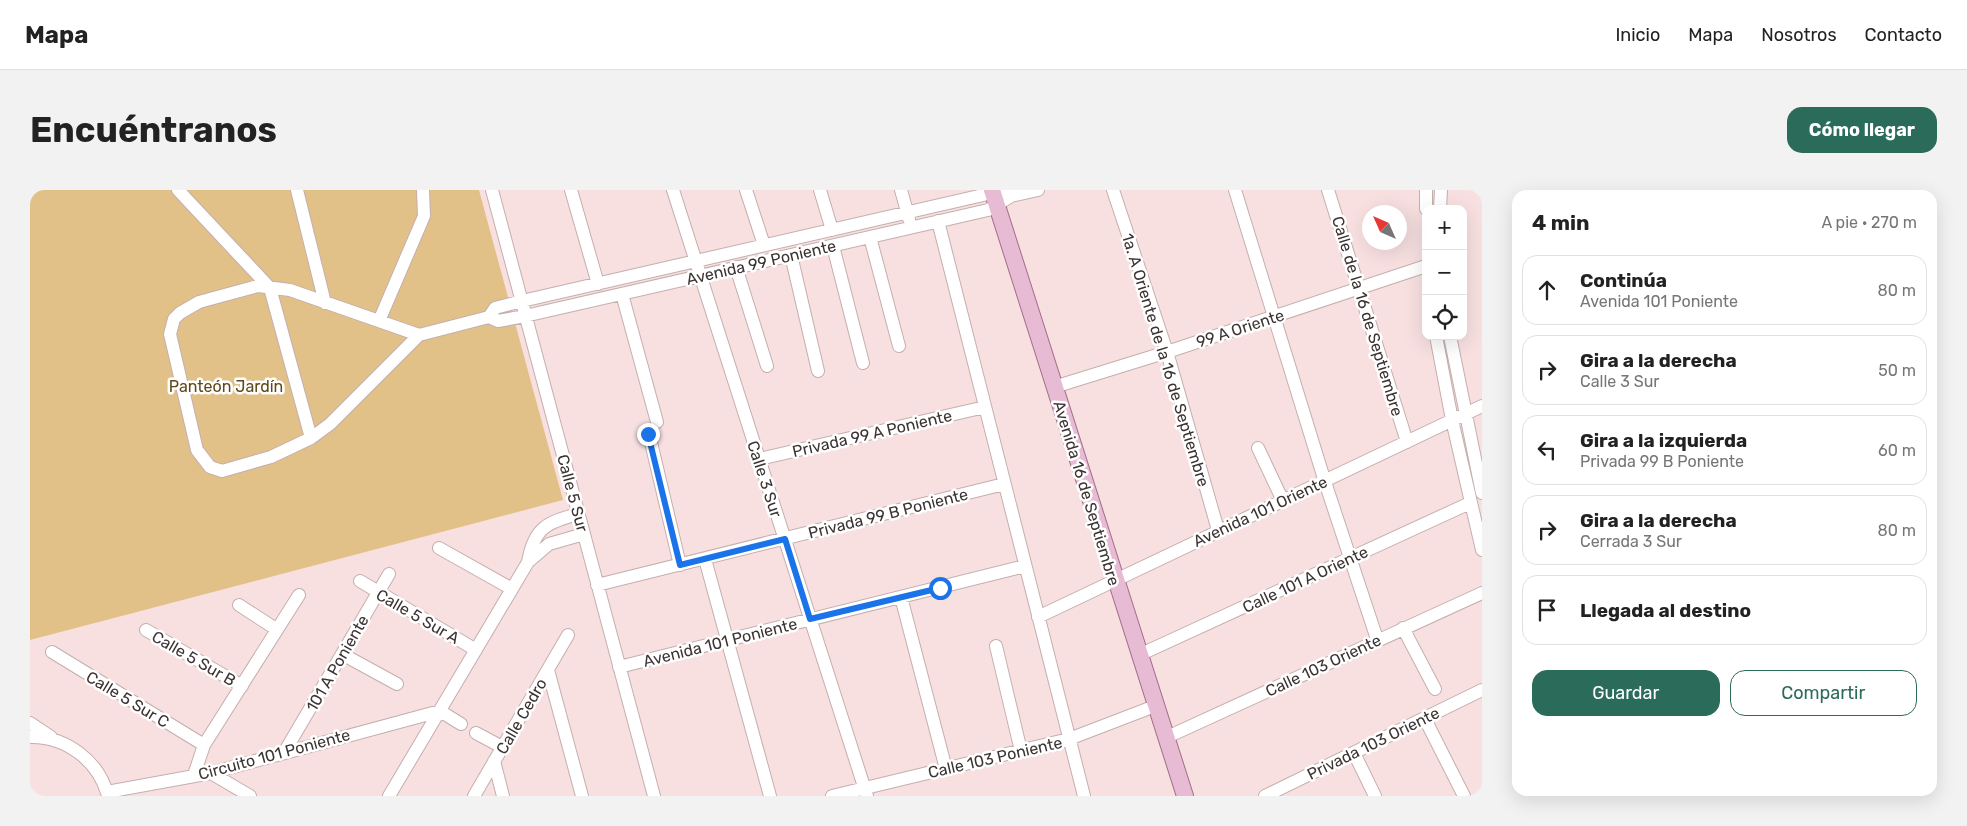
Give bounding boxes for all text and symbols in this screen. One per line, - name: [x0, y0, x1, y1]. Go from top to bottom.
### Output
- text: Mapa: [25, 21, 88, 49]
- text: Inicio: [1615, 24, 1660, 46]
- text: Mapa: [1688, 24, 1733, 46]
- text: Nosotros: [1761, 24, 1837, 46]
- text: Contacto: [1865, 24, 1942, 46]
- button: Cómo llegar: [1787, 107, 1937, 153]
- text: Encuéntranos: [30, 109, 277, 151]
- north arrow: [1362, 205, 1407, 250]
- map controls: [1422, 205, 1467, 340]
- button: +: [1422, 205, 1467, 250]
- text: 4 min: [1532, 210, 1590, 235]
- text: A pie · 270 m: [1821, 213, 1917, 232]
- street label: Calle de la 16 de Septiembre: [1328, 214, 1407, 418]
- street label: 1a. A Oriente de la 16 de Septiembre: [1118, 231, 1213, 489]
- street label: Avenida 99 Poniente: [684, 236, 838, 289]
- button: −: [1422, 250, 1467, 295]
- text: Continúa: [1580, 269, 1667, 292]
- icon: ahead: [1533, 276, 1561, 304]
- text: 80 m: [1878, 281, 1916, 300]
- text: Avenida 101 Poniente: [1580, 292, 1738, 311]
- button: locate: [1422, 295, 1467, 340]
- street label: 99 A Oriente: [1194, 305, 1287, 352]
- text: Gira a la derecha: [1580, 349, 1737, 372]
- icon: right: [1533, 356, 1561, 384]
- text: 50 m: [1878, 361, 1916, 380]
- text: Calle 3 Sur: [1580, 372, 1659, 391]
- park label: Panteón Jardín: [169, 377, 283, 396]
- street label: Avenida 16 de Septiembre: [1049, 398, 1124, 588]
- street label: Privada 99 A Poniente: [790, 406, 954, 461]
- route end: [637, 423, 660, 446]
- text: Gira a la izquierda: [1580, 429, 1747, 452]
- icon: left: [1533, 436, 1561, 464]
- street label: Calle 3 Sur: [743, 438, 786, 520]
- text: 60 m: [1878, 441, 1916, 460]
- street label: Calle 5 Sur: [553, 452, 592, 534]
- text: Privada 99 B Poniente: [1580, 452, 1744, 471]
- street label: Avenida 101 Oriente: [1190, 472, 1330, 551]
- street label: Privada 99 B Poniente: [806, 484, 970, 543]
- text: Gira a la derecha: [1580, 509, 1737, 532]
- icon: right: [1533, 516, 1561, 544]
- text: 80 m: [1878, 521, 1916, 540]
- text: Cerrada 3 Sur: [1580, 532, 1682, 551]
- street label: Calle 101 A Oriente: [1239, 542, 1371, 617]
- route start: [929, 577, 952, 600]
- street label: Calle 5 Sur A: [373, 585, 463, 648]
- icon: arrive: [1533, 596, 1561, 624]
- text: Llegada al destino: [1580, 599, 1751, 622]
- street label: 101 A Poniente: [302, 612, 373, 715]
- street label: Avenida 101 Poniente: [641, 614, 799, 671]
- street label: Calle 5 Sur B: [149, 627, 239, 690]
- street label: Calle 103 Oriente: [1262, 630, 1384, 701]
- street label: Calle 5 Sur C: [83, 667, 173, 732]
- button: Guardar: [1532, 670, 1720, 716]
- button: Compartir: [1730, 670, 1917, 716]
- street label: Calle Cedro: [492, 675, 551, 758]
- street label: Privada 103 Oriente: [1304, 703, 1443, 784]
- street label: Circuito 101 Poniente: [196, 725, 352, 784]
- street label: Calle 103 Poniente: [926, 733, 1064, 782]

